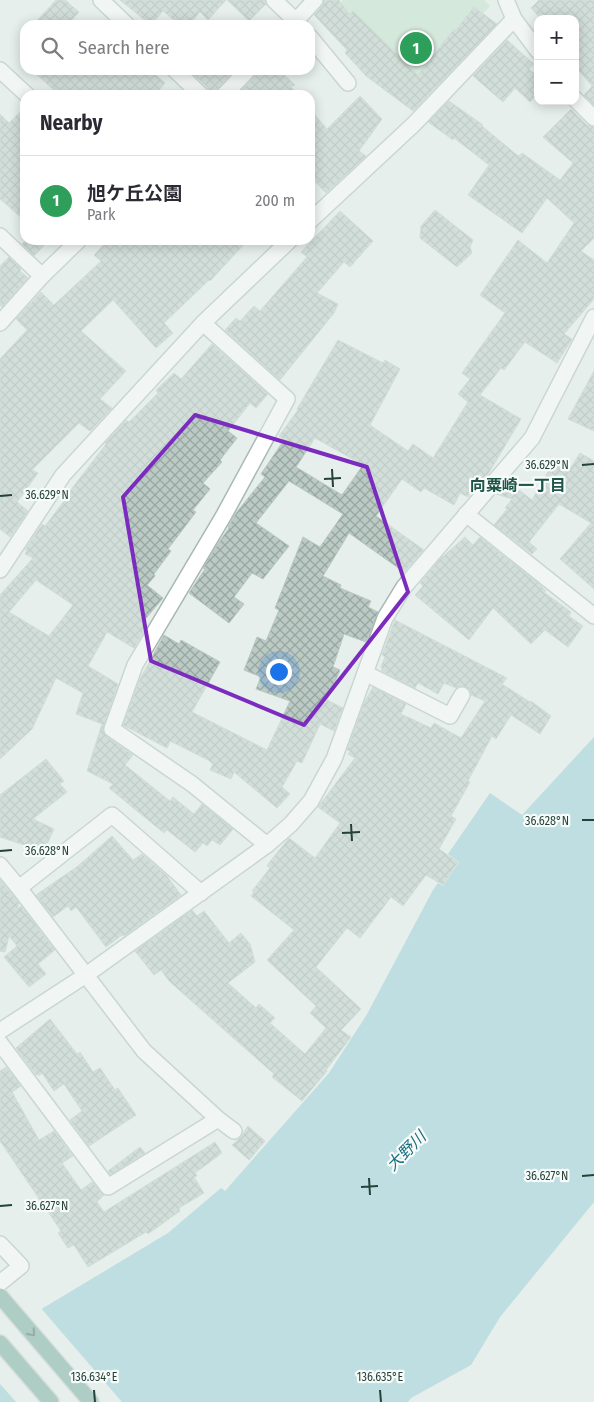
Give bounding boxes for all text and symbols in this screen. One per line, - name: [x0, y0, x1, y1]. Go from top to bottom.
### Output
- map controls: [534, 15, 579, 105]
- button: +: [534, 15, 579, 60]
- search box: [20, 20, 315, 75]
- pin: 1: [400, 29, 432, 67]
- icon: search: [38, 34, 66, 62]
- text: Search here: [78, 36, 170, 59]
- button: −: [534, 60, 579, 105]
- text: Nearby: [40, 110, 102, 136]
- text: 旭ケ丘公園: [87, 182, 182, 205]
- text: 1: [53, 191, 59, 210]
- text: 200 m: [255, 191, 295, 210]
- text: Park: [87, 205, 115, 224]
- text: 36.629°N: [525, 458, 569, 472]
- district label: 向粟崎一丁目: [470, 476, 566, 495]
- text: 36.629°N: [25, 488, 69, 502]
- your location: [266, 659, 292, 685]
- text: 36.628°N: [525, 814, 569, 828]
- text: 36.628°N: [25, 844, 69, 858]
- water label: 大野川: [382, 1126, 431, 1175]
- text: 36.627°N: [526, 1169, 568, 1183]
- text: 36.627°N: [26, 1199, 68, 1213]
- one-way arrow: [26, 1327, 35, 1336]
- text: 136.634°E: [71, 1370, 118, 1384]
- text: 136.635°E: [357, 1370, 404, 1384]

